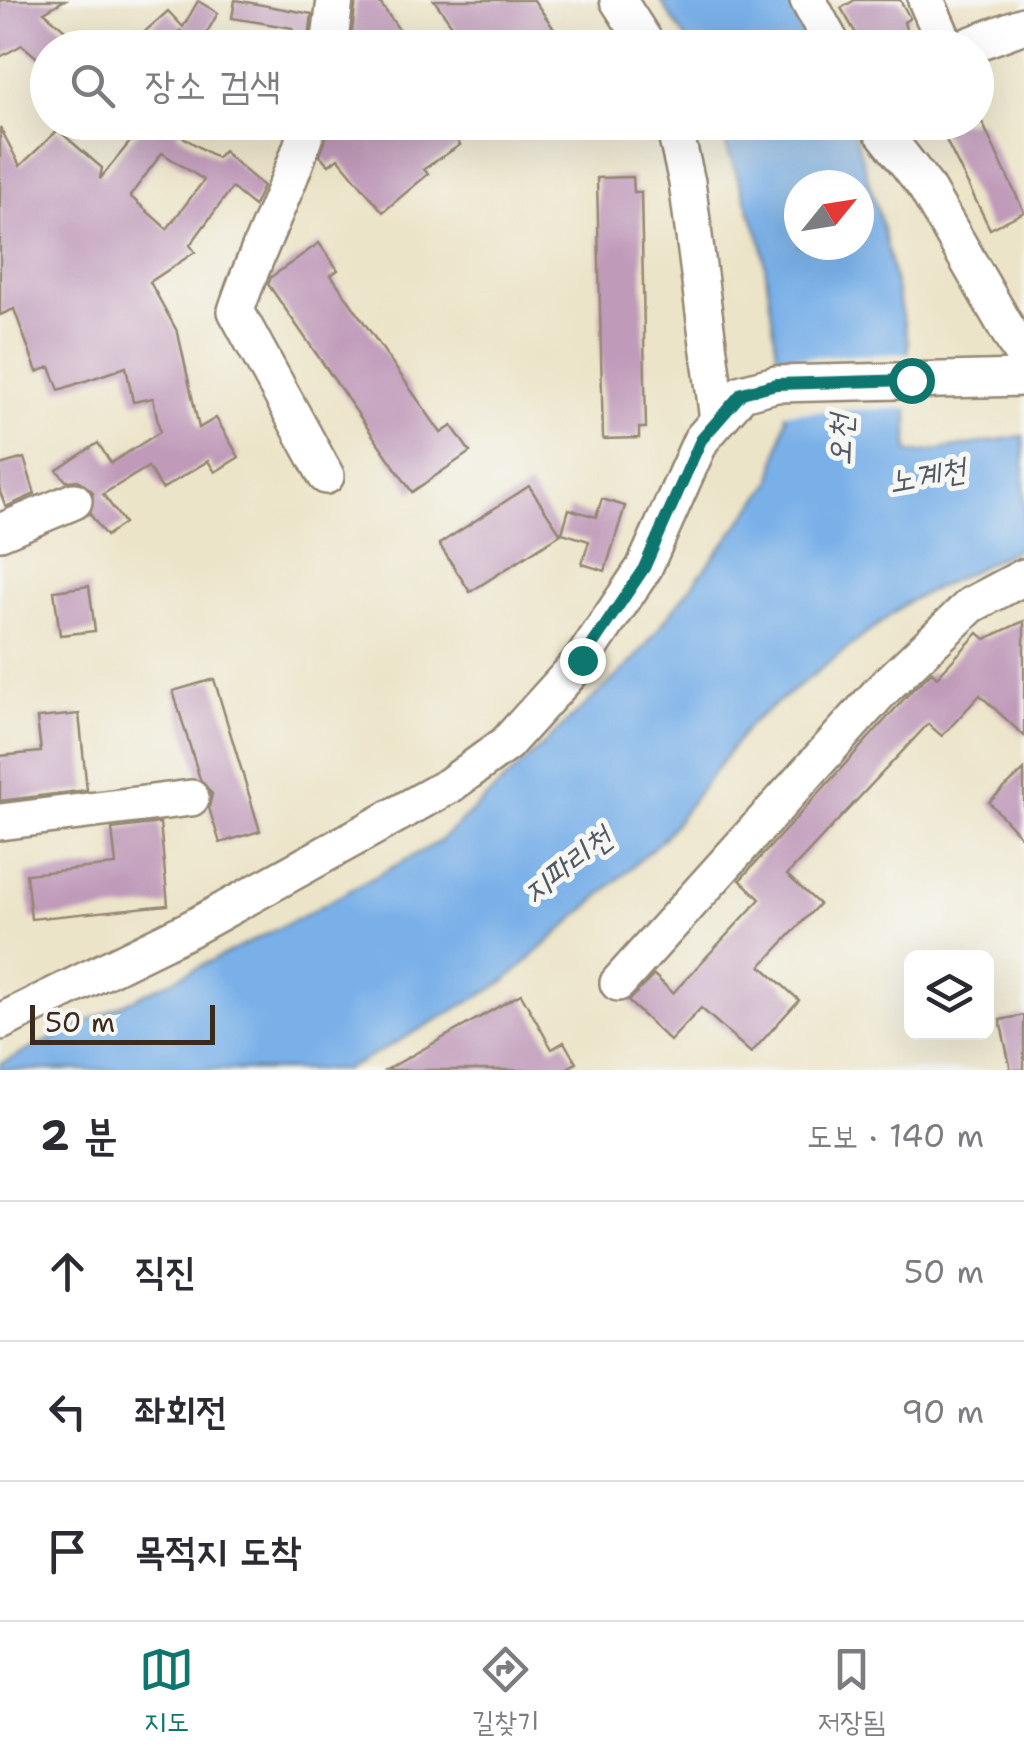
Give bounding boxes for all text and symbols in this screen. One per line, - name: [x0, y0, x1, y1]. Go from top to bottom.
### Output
- search box: [30, 30, 994, 140]
- icon: search: [65, 58, 120, 113]
- text: 장소 검색: [145, 59, 280, 110]
- north arrow: [784, 170, 874, 260]
- route start: [889, 358, 935, 404]
- water label: 오천: [817, 410, 862, 466]
- water label: 노계천: [885, 446, 972, 502]
- route end: [560, 638, 606, 684]
- water label: 지파리천: [513, 814, 623, 913]
- map controls: [904, 950, 994, 1040]
- button: layers: [904, 950, 994, 1040]
- scale bar: [30, 1000, 215, 1044]
- text: 50 m: [45, 1003, 115, 1041]
- text: 2 분: [40, 1107, 118, 1163]
- text: 도보 · 140 m: [807, 1114, 984, 1157]
- icon: ahead: [40, 1244, 95, 1299]
- text: 직진: [135, 1245, 196, 1296]
- text: 50 m: [904, 1250, 984, 1293]
- icon: left: [40, 1384, 95, 1439]
- text: 좌회전: [135, 1385, 227, 1436]
- text: 90 m: [901, 1390, 984, 1433]
- icon: arrive: [40, 1524, 95, 1579]
- text: 목적지 도착: [135, 1525, 301, 1576]
- tab: 지도: [139, 1642, 194, 1741]
- tab: 길찾기: [472, 1642, 540, 1741]
- tab: 저장됨: [817, 1642, 885, 1741]

